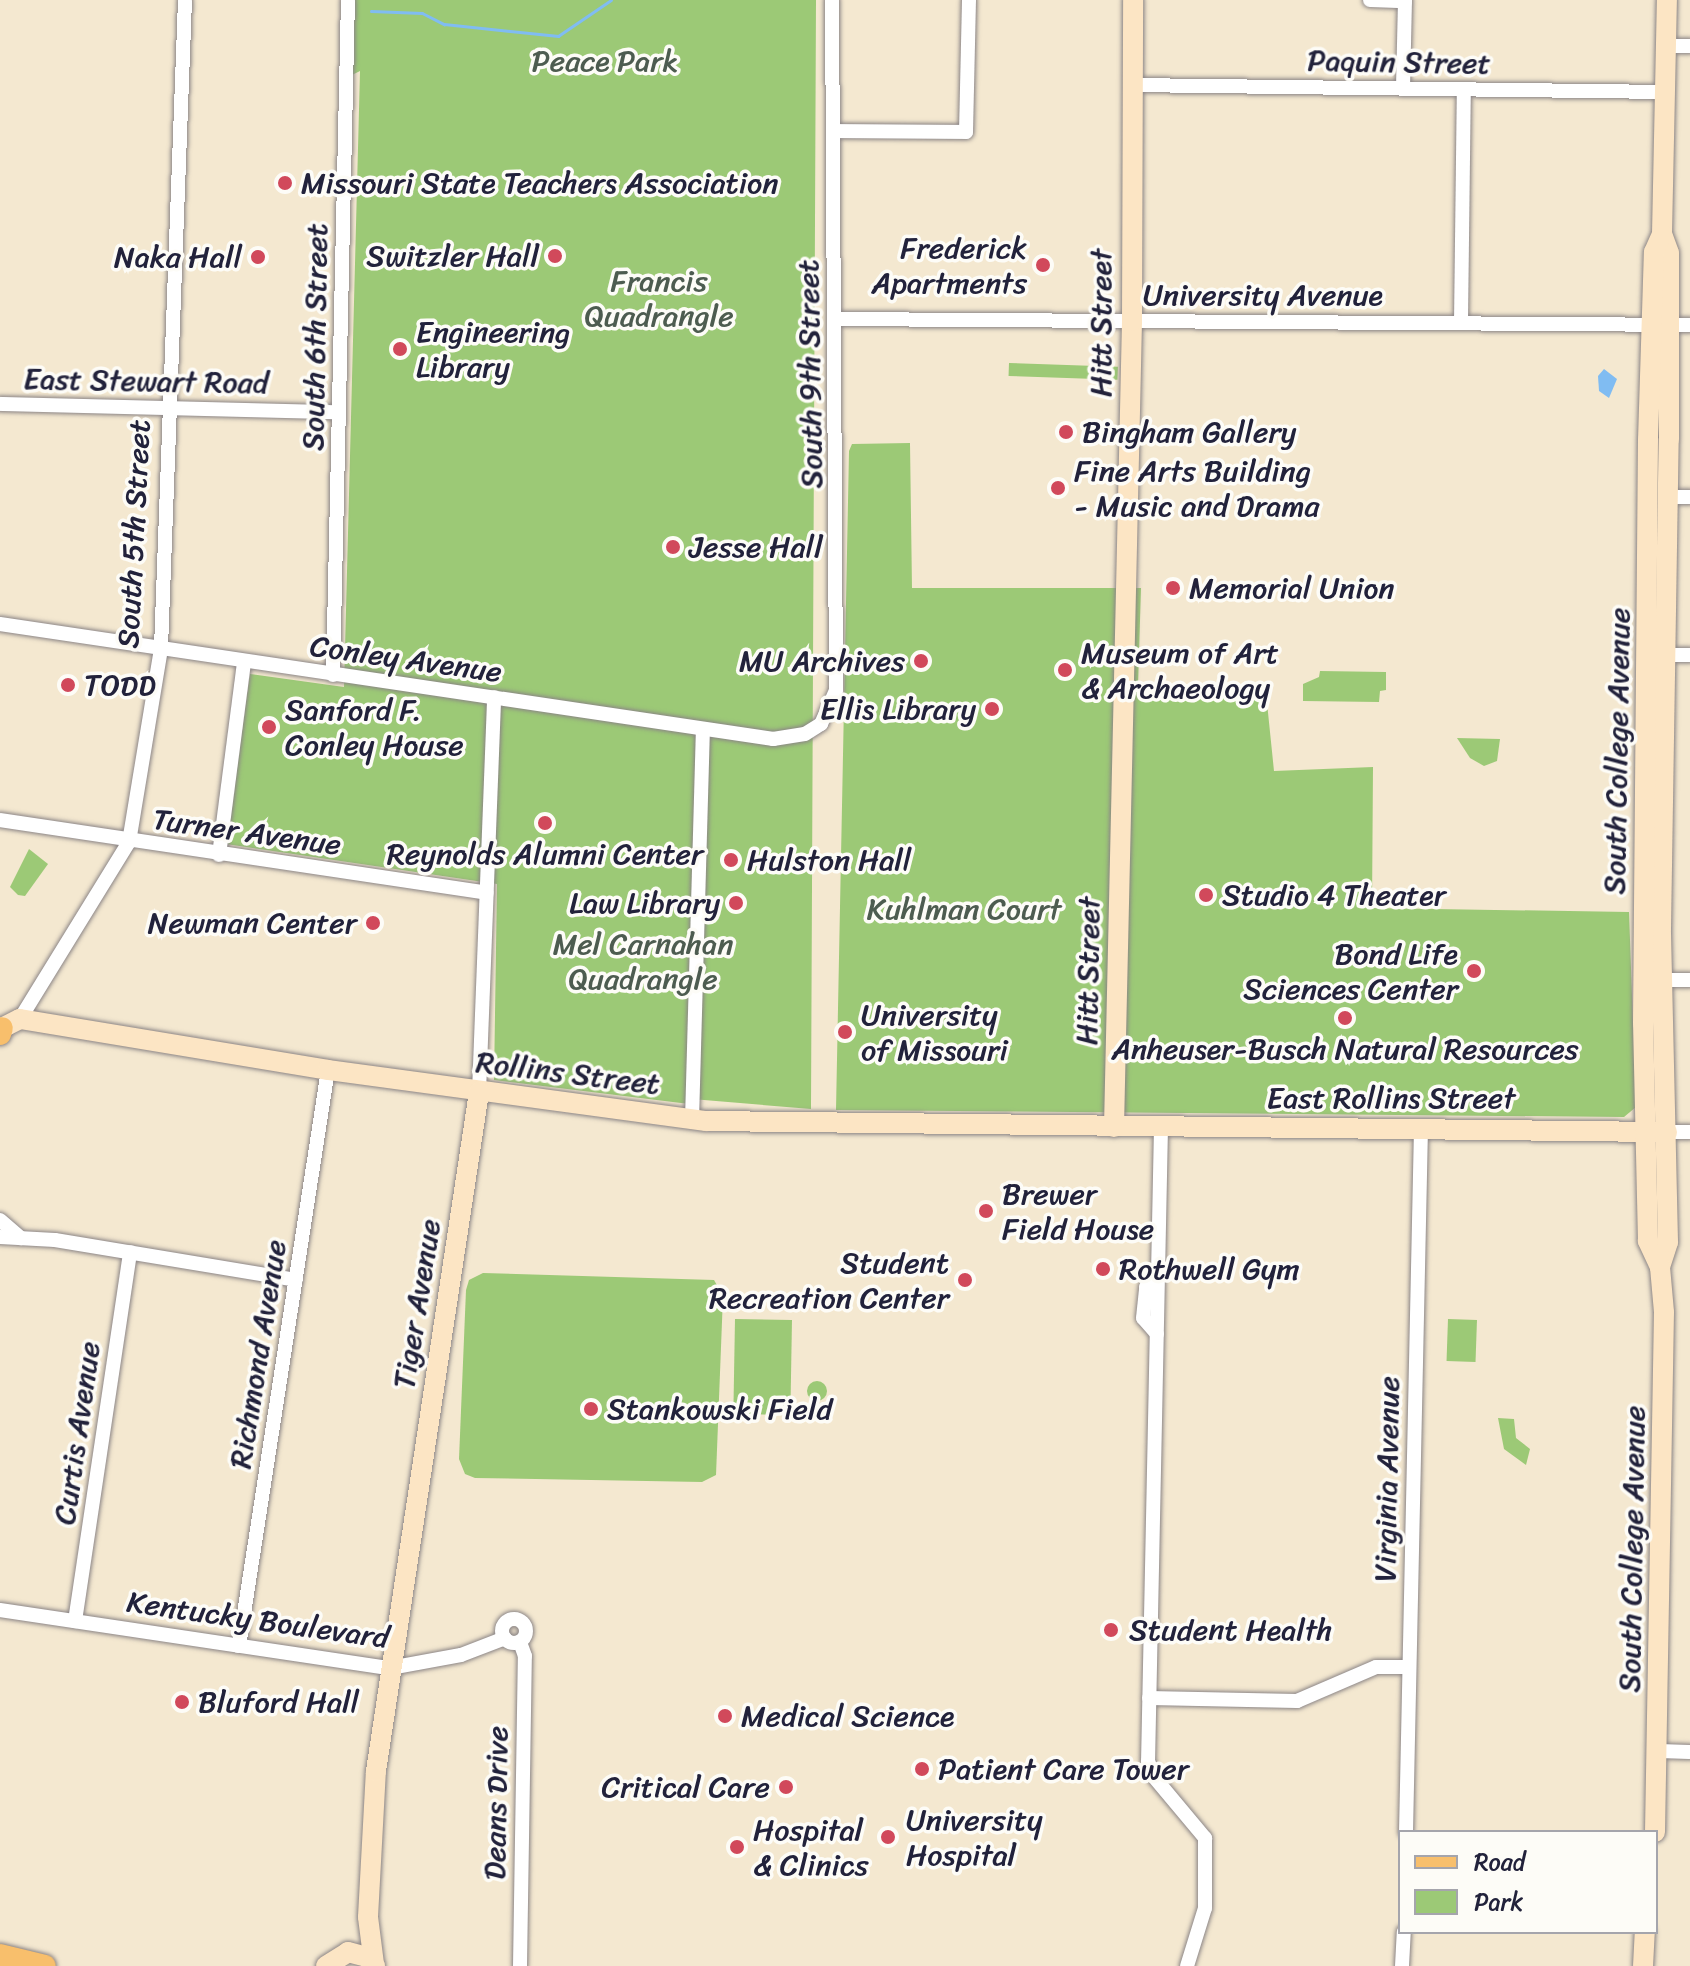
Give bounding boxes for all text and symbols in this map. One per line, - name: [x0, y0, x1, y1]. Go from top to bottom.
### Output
- street label: Paquin Street: [1307, 42, 1491, 82]
- park label: Peace Park: [531, 43, 679, 79]
- place label: Missouri State Teachers Association: [301, 165, 782, 201]
- marker: Missouri State Teachers Association: [276, 174, 294, 192]
- street label: South 6th Street: [295, 223, 335, 451]
- place label: Frederick Apartments: [872, 230, 1027, 300]
- place label: Switzler Hall: [366, 238, 539, 274]
- place label: Naka Hall: [114, 239, 242, 275]
- marker: Switzler Hall: [546, 247, 564, 265]
- marker: Naka Hall: [249, 248, 267, 266]
- street label: Hitt Street: [1083, 248, 1119, 398]
- marker: Frederick Apartments: [1034, 256, 1052, 274]
- street label: South 9th Street: [790, 259, 830, 489]
- park label: Francis Quadrangle: [584, 263, 734, 334]
- street label: University Avenue: [1143, 277, 1383, 313]
- place label: Engineering Library: [416, 314, 570, 384]
- marker: Engineering Library: [391, 340, 409, 358]
- street label: East Stewart Road: [22, 361, 270, 401]
- place label: Bingham Gallery: [1082, 414, 1296, 450]
- street label: South 5th Street: [110, 419, 158, 649]
- marker: Bingham Gallery: [1057, 423, 1075, 441]
- place label: Fine Arts Building - Music and Drama: [1074, 453, 1319, 524]
- marker: Fine Arts Building - Music and Drama: [1049, 479, 1067, 497]
- place label: Jesse Hall: [689, 529, 823, 565]
- marker: Jesse Hall: [664, 538, 682, 556]
- place label: Memorial Union: [1189, 570, 1395, 606]
- marker: Memorial Union: [1164, 579, 1182, 597]
- street label: South College Avenue: [1597, 607, 1637, 895]
- street label: Conley Avenue: [308, 628, 504, 690]
- place label: Museum of Art & Archaeology: [1081, 635, 1279, 706]
- place label: MU Archives: [739, 643, 905, 679]
- marker: MU Archives: [912, 652, 930, 670]
- marker: Museum of Art & Archaeology: [1056, 661, 1074, 679]
- place label: TODD: [84, 667, 156, 703]
- marker: TODD: [59, 676, 77, 694]
- place label: Ellis Library: [820, 691, 976, 727]
- place label: Sanford F. Conley House: [285, 692, 463, 762]
- marker: Ellis Library: [983, 700, 1001, 718]
- marker: Sanford F. Conley House: [260, 718, 278, 736]
- street label: Turner Avenue: [151, 801, 343, 863]
- marker: Reynolds Alumni Center: [536, 814, 554, 832]
- place label: Reynolds Alumni Center: [386, 836, 704, 872]
- place label: Hulston Hall: [747, 842, 911, 878]
- marker: Hulston Hall: [722, 851, 740, 869]
- place label: Studio 4 Theater: [1222, 877, 1446, 913]
- place label: Law Library: [569, 885, 720, 921]
- marker: Studio 4 Theater: [1197, 886, 1215, 904]
- park label: Kuhlman Court: [866, 891, 1062, 927]
- marker: Law Library: [727, 894, 745, 912]
- street label: Hitt Street: [1069, 896, 1107, 1046]
- place label: Newman Center: [147, 905, 357, 941]
- marker: Newman Center: [364, 914, 382, 932]
- park label: Mel Carnahan Quadrangle: [553, 926, 733, 996]
- place label: Bond Life Sciences Center: [1242, 936, 1458, 1006]
- marker: Bond Life Sciences Center: [1465, 962, 1483, 980]
- place label: University of Missouri: [861, 997, 1010, 1068]
- marker: Anheuser-Busch Natural Resources: [1336, 1009, 1354, 1027]
- marker: University of Missouri: [836, 1023, 854, 1041]
- place label: Anheuser-Busch Natural Resources: [1111, 1031, 1579, 1067]
- street label: Rollins Street: [475, 1044, 661, 1102]
- street label: East Rollins Street: [1266, 1080, 1516, 1116]
- place label: Brewer Field House: [1002, 1176, 1155, 1246]
- marker: Brewer Field House: [977, 1202, 995, 1220]
- street label: Tiger Avenue: [386, 1217, 448, 1391]
- street label: Richmond Avenue: [222, 1237, 294, 1471]
- place label: Student Recreation Center: [707, 1245, 949, 1316]
- place label: Rothwell Gym: [1119, 1251, 1300, 1287]
- marker: Rothwell Gym: [1094, 1260, 1112, 1278]
- marker: Student Recreation Center: [956, 1271, 974, 1289]
- street label: Curtis Avenue: [46, 1339, 108, 1527]
- street label: Virginia Avenue: [1367, 1376, 1407, 1582]
- place label: Stankowski Field: [607, 1391, 832, 1427]
- marker: Stankowski Field: [582, 1400, 600, 1418]
- street label: South College Avenue: [1612, 1405, 1652, 1693]
- street label: Kentucky Boulevard: [125, 1584, 391, 1656]
- place label: Student Health: [1129, 1612, 1335, 1648]
- marker: Student Health: [1100, 1619, 1122, 1641]
- place label: Bluford Hall: [198, 1684, 359, 1720]
- marker: Bluford Hall: [173, 1693, 191, 1711]
- place label: Medical Science: [741, 1698, 954, 1734]
- marker: Medical Science: [716, 1707, 734, 1725]
- street label: Deans Drive: [477, 1726, 515, 1880]
- place label: Patient Care Tower: [938, 1751, 1190, 1787]
- marker: Patient Care Tower: [913, 1760, 931, 1778]
- place label: Critical Care: [601, 1769, 770, 1805]
- marker: Critical Care: [777, 1778, 795, 1796]
- place label: University Hospital: [906, 1802, 1043, 1872]
- place label: Hospital & Clinics: [753, 1812, 869, 1882]
- marker: University Hospital: [877, 1826, 899, 1848]
- legend: [1398, 1830, 1658, 1934]
- marker: Hospital & Clinics: [728, 1838, 746, 1856]
- text: Road: [1474, 1841, 1525, 1883]
- text: Park: [1474, 1881, 1523, 1923]

